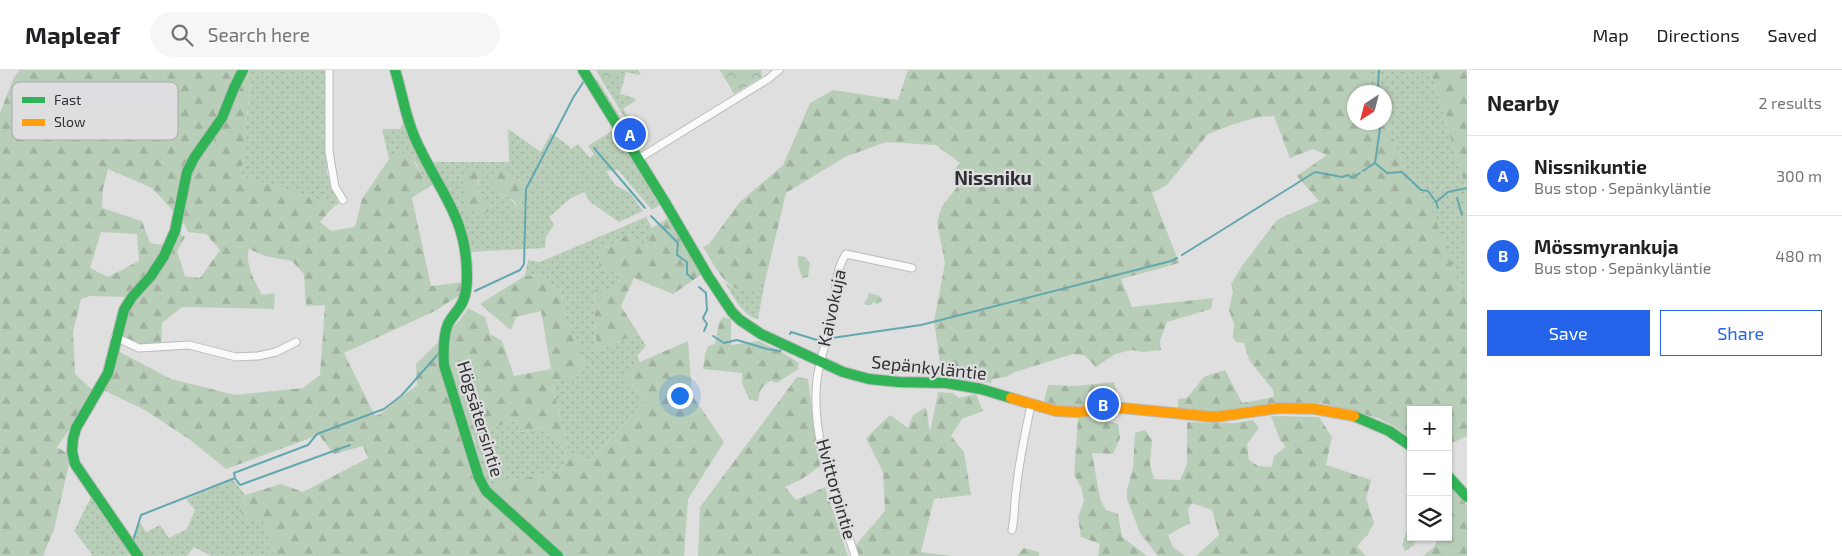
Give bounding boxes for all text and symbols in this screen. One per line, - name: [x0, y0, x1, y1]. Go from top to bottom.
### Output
- search box: [150, 12, 500, 57]
- text: Mapleaf: [25, 20, 120, 49]
- icon: search: [168, 21, 196, 49]
- text: Search here: [208, 23, 310, 46]
- text: Map: [1592, 24, 1629, 46]
- text: Directions: [1657, 24, 1740, 46]
- text: Saved: [1768, 24, 1817, 46]
- legend: [12, 82, 178, 140]
- north arrow: [1347, 85, 1392, 130]
- text: Nearby: [1487, 90, 1559, 115]
- text: Fast: [54, 91, 81, 108]
- text: 2 results: [1759, 93, 1822, 112]
- text: Slow: [54, 113, 86, 130]
- pin: A: [614, 115, 646, 153]
- text: Nissnikuntie: [1534, 155, 1647, 178]
- district label: Nissniku: [954, 166, 1032, 189]
- text: A: [1498, 166, 1508, 185]
- text: 300 m: [1776, 166, 1822, 185]
- text: Bus stop · Sepänkyläntie: [1534, 178, 1711, 197]
- text: Mössmyrankuja: [1534, 235, 1679, 258]
- text: B: [1498, 246, 1508, 265]
- text: 480 m: [1775, 246, 1822, 265]
- text: Bus stop · Sepänkyläntie: [1534, 258, 1711, 277]
- street label: Kaivokuja: [812, 267, 850, 348]
- button: Save: [1487, 310, 1650, 356]
- button: Share: [1660, 310, 1822, 356]
- street label: Sepänkyläntie: [870, 350, 988, 384]
- street label: Högsätersintie: [453, 358, 509, 479]
- your location: [667, 383, 693, 409]
- pin: B: [1087, 385, 1119, 423]
- map controls: [1407, 406, 1452, 541]
- button: +: [1407, 406, 1452, 451]
- street label: Hvittorpintie: [812, 436, 862, 542]
- button: −: [1407, 451, 1452, 496]
- button: layers: [1407, 496, 1452, 541]

